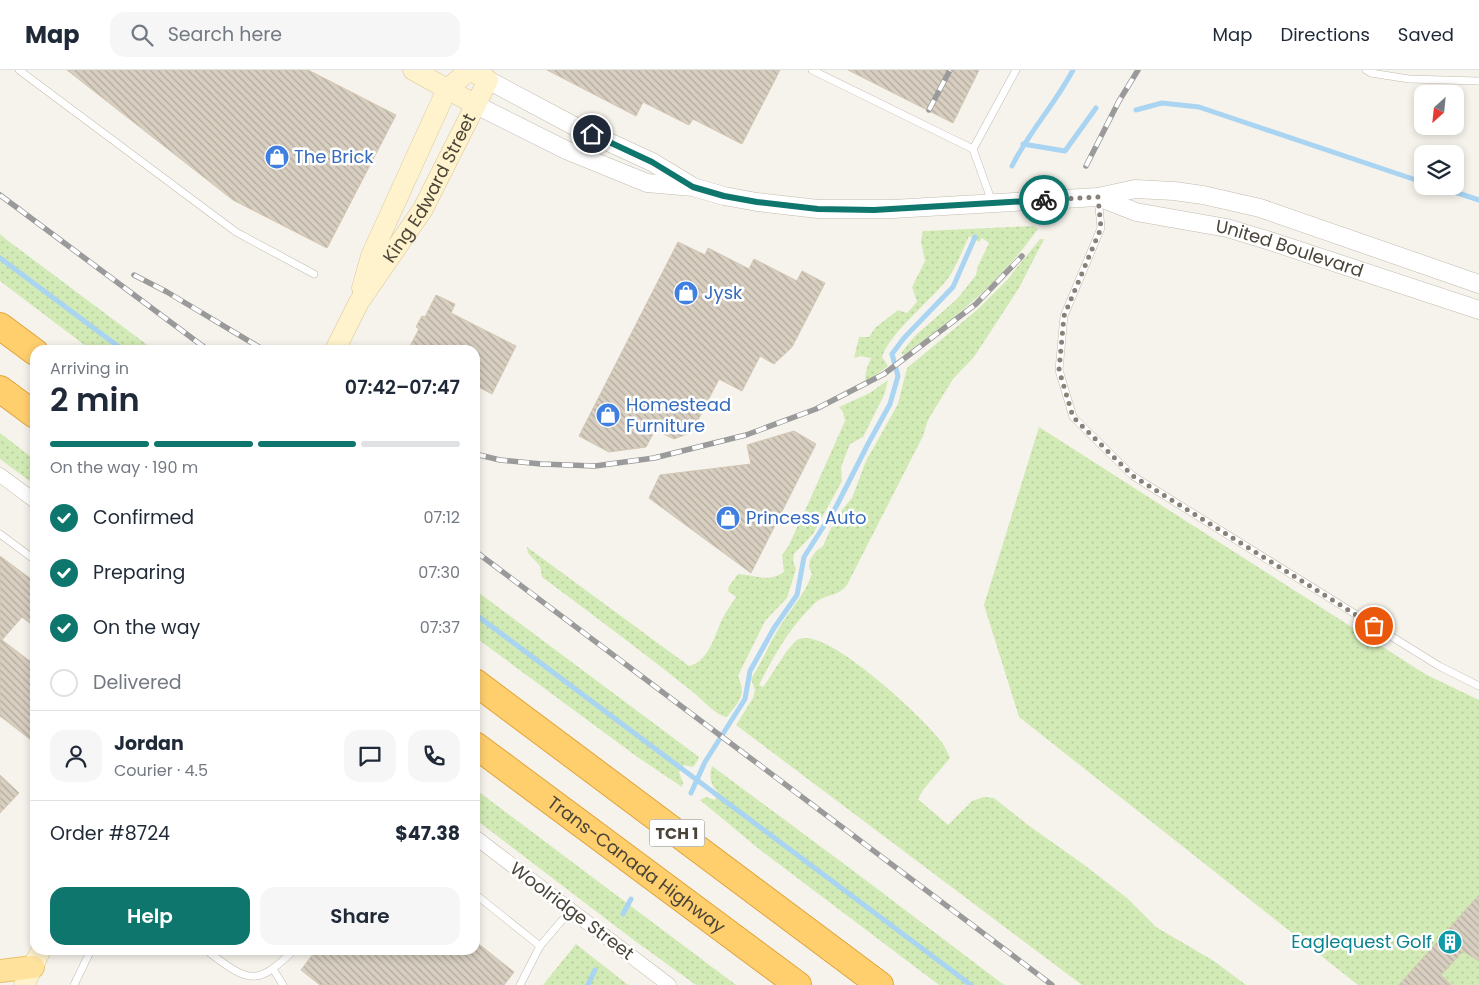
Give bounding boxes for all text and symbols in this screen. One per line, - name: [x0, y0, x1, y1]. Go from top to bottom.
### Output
- search box: [110, 12, 460, 57]
- text: Map: [25, 18, 80, 51]
- icon: search: [128, 21, 156, 49]
- text: Search here: [168, 21, 282, 48]
- text: Map: [1213, 22, 1252, 47]
- text: Directions: [1280, 22, 1370, 47]
- text: Saved: [1398, 22, 1454, 47]
- north arrow: [1414, 85, 1464, 135]
- map controls: [1414, 85, 1464, 195]
- street label: King Edward Street: [377, 109, 481, 268]
- pin: [571, 113, 613, 155]
- icon: home: [578, 120, 606, 148]
- shop icon: The Brick: [264, 144, 290, 170]
- place label: The Brick: [294, 144, 374, 169]
- button: layers: [1414, 145, 1464, 195]
- courier: [1019, 175, 1069, 225]
- icon: bike: [1030, 186, 1058, 214]
- street label: United Boulevard: [1214, 213, 1367, 283]
- shop icon: Jysk: [673, 280, 699, 306]
- place label: Jysk: [704, 280, 743, 305]
- text: Arriving in: [50, 357, 129, 380]
- text: 07:42–07:47: [345, 374, 460, 401]
- text: 2 min: [50, 377, 140, 422]
- place label: Homestead Furniture: [626, 392, 731, 438]
- shop icon: Homestead Furniture: [595, 402, 621, 428]
- text: On the way · 190 m: [50, 456, 198, 479]
- icon: check: [50, 504, 78, 532]
- text: Confirmed: [93, 504, 194, 531]
- shop icon: Princess Auto: [715, 505, 741, 531]
- place label: Princess Auto: [746, 505, 867, 530]
- text: 07:12: [423, 506, 460, 529]
- icon: check: [50, 559, 78, 587]
- text: Preparing: [93, 559, 185, 586]
- text: 07:30: [418, 561, 460, 584]
- pin: [1353, 605, 1395, 647]
- icon: bag: [1360, 612, 1388, 640]
- icon: check: [50, 614, 78, 642]
- text: On the way: [93, 614, 200, 641]
- text: 07:37: [420, 616, 460, 639]
- text: Delivered: [93, 669, 182, 696]
- button: person: [50, 730, 102, 782]
- text: Jordan: [114, 730, 184, 757]
- button: chat: [344, 730, 396, 782]
- button: phone: [408, 730, 460, 782]
- text: Courier · 4.5: [114, 759, 208, 782]
- street label: Trans-Canada Highway: [542, 790, 731, 939]
- text: Order #8724: [50, 820, 170, 847]
- text: $47.38: [395, 820, 460, 847]
- road number: TCH 1: [650, 820, 704, 846]
- street label: Woolridge Street: [505, 856, 639, 965]
- button: Help: [50, 887, 250, 945]
- button: Share: [260, 887, 460, 945]
- place label: Eaglequest Golf: [1291, 929, 1432, 954]
- building icon: Eaglequest Golf: [1437, 929, 1463, 955]

